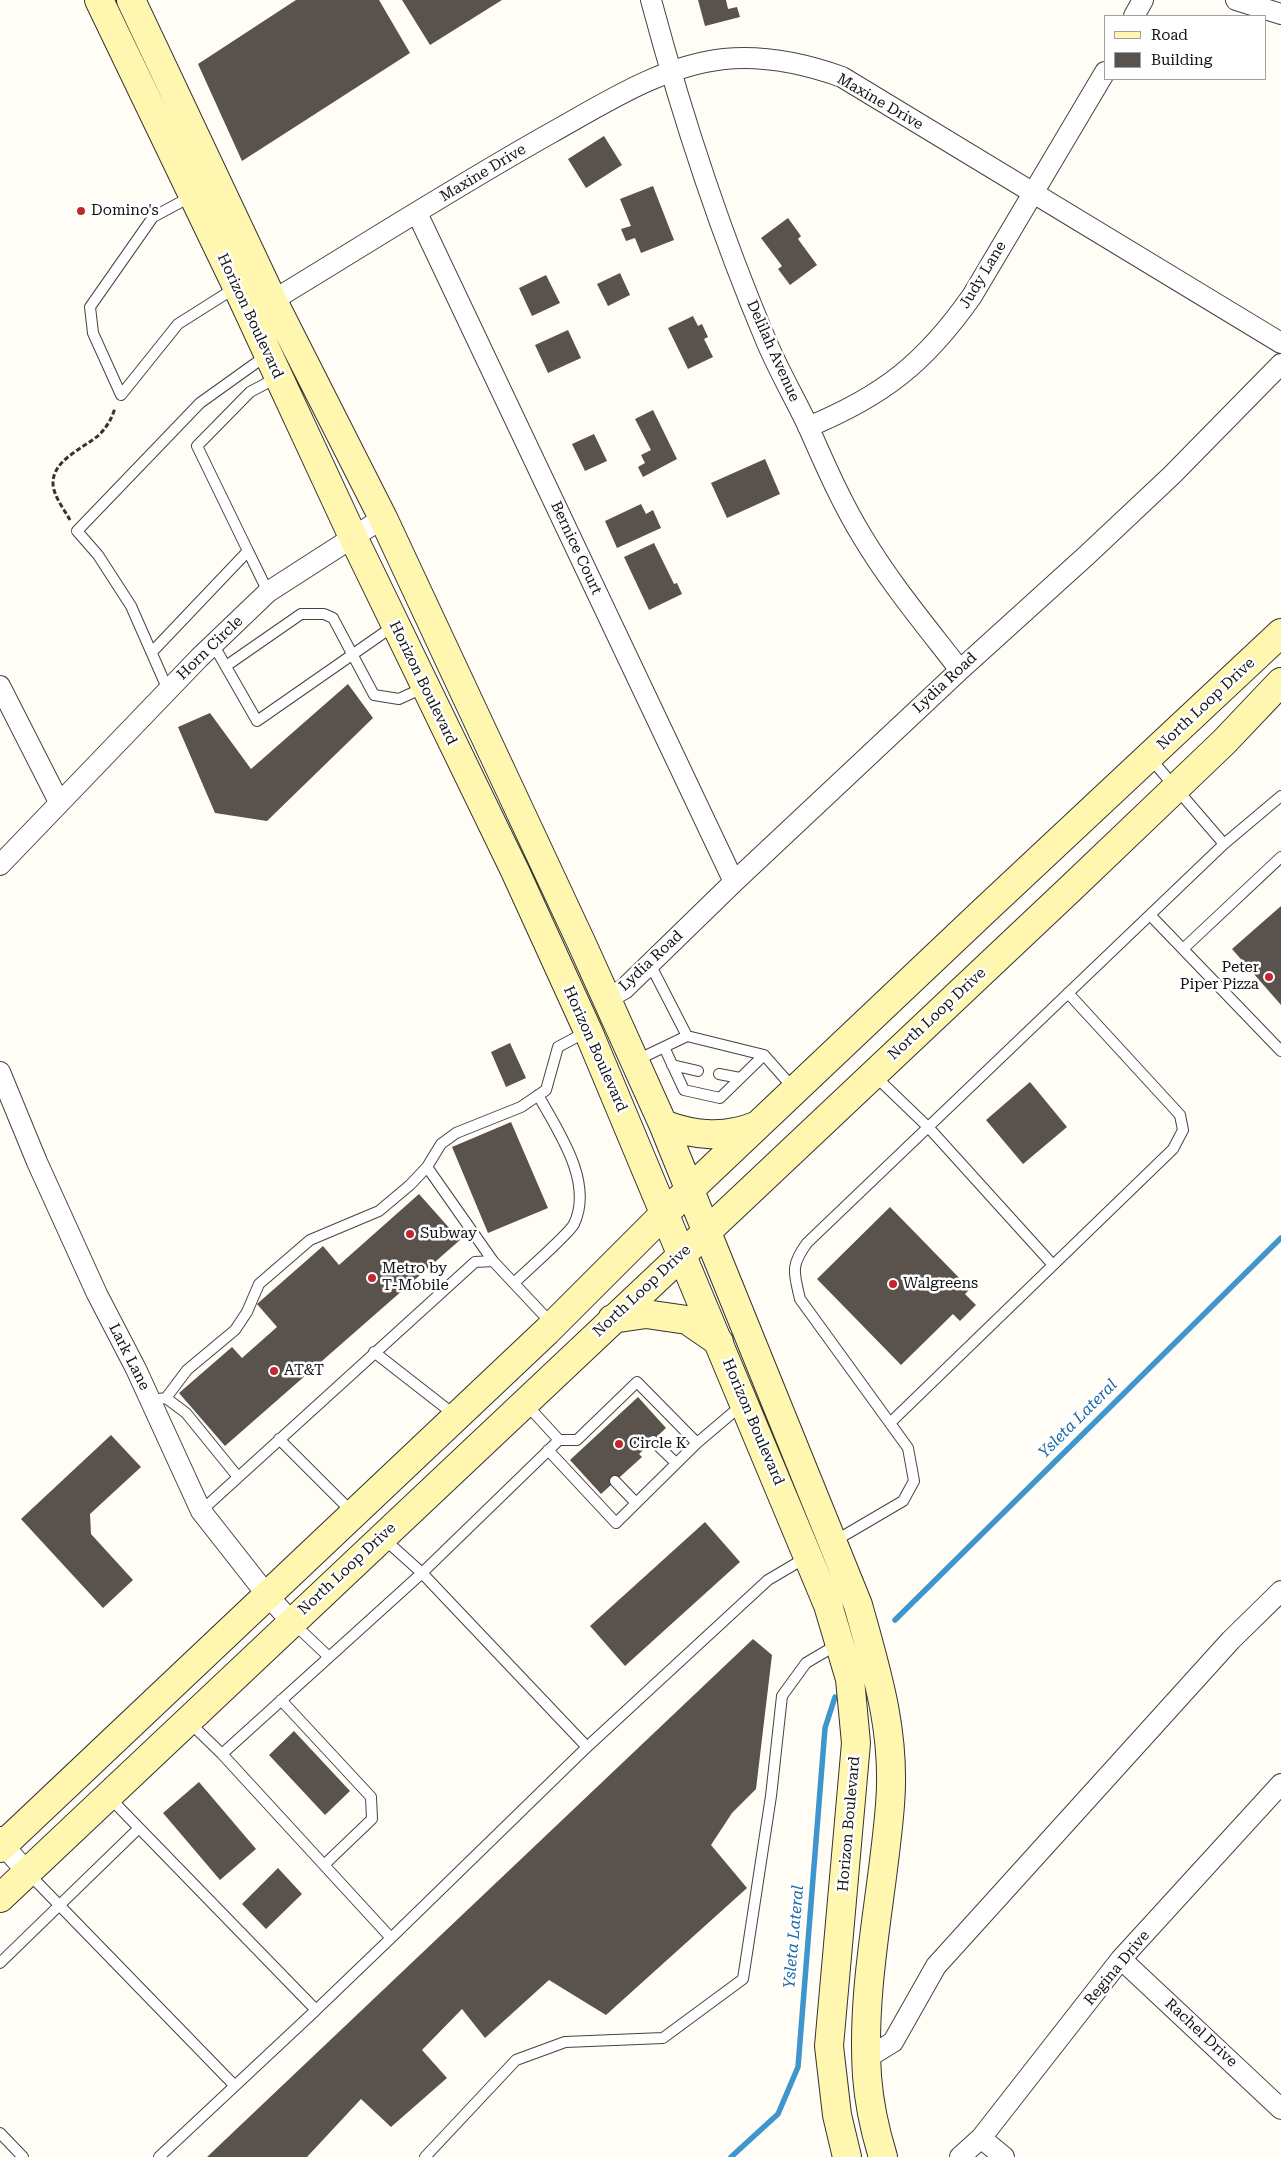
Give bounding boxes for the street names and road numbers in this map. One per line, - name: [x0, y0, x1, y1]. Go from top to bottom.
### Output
- street label: Maxine Drive: [834, 70, 926, 134]
- street label: Maxine Drive: [437, 140, 529, 206]
- street label: Judy Lane: [956, 238, 1010, 312]
- street label: Horizon Boulevard: [213, 251, 287, 381]
- street label: Delilah Avenue: [743, 297, 803, 405]
- street label: Bernice Court: [547, 499, 605, 597]
- street label: Horn Circle: [173, 612, 247, 684]
- street label: Horizon Boulevard: [385, 618, 461, 748]
- street label: Lydia Road: [909, 649, 981, 717]
- street label: North Loop Drive: [1153, 654, 1259, 754]
- street label: Lydia Road: [615, 927, 687, 995]
- street label: North Loop Drive: [884, 964, 990, 1064]
- street label: Horizon Boulevard: [559, 983, 631, 1115]
- street label: North Loop Drive: [589, 1241, 695, 1341]
- street label: Lark Lane: [105, 1321, 153, 1393]
- street label: Horizon Boulevard: [718, 1356, 788, 1488]
- street label: North Loop Drive: [294, 1519, 400, 1619]
- street label: Horizon Boulevard: [834, 1756, 864, 1892]
- street label: Regina Drive: [1080, 1927, 1154, 2009]
- street label: Rachel Drive: [1161, 1995, 1241, 2071]

